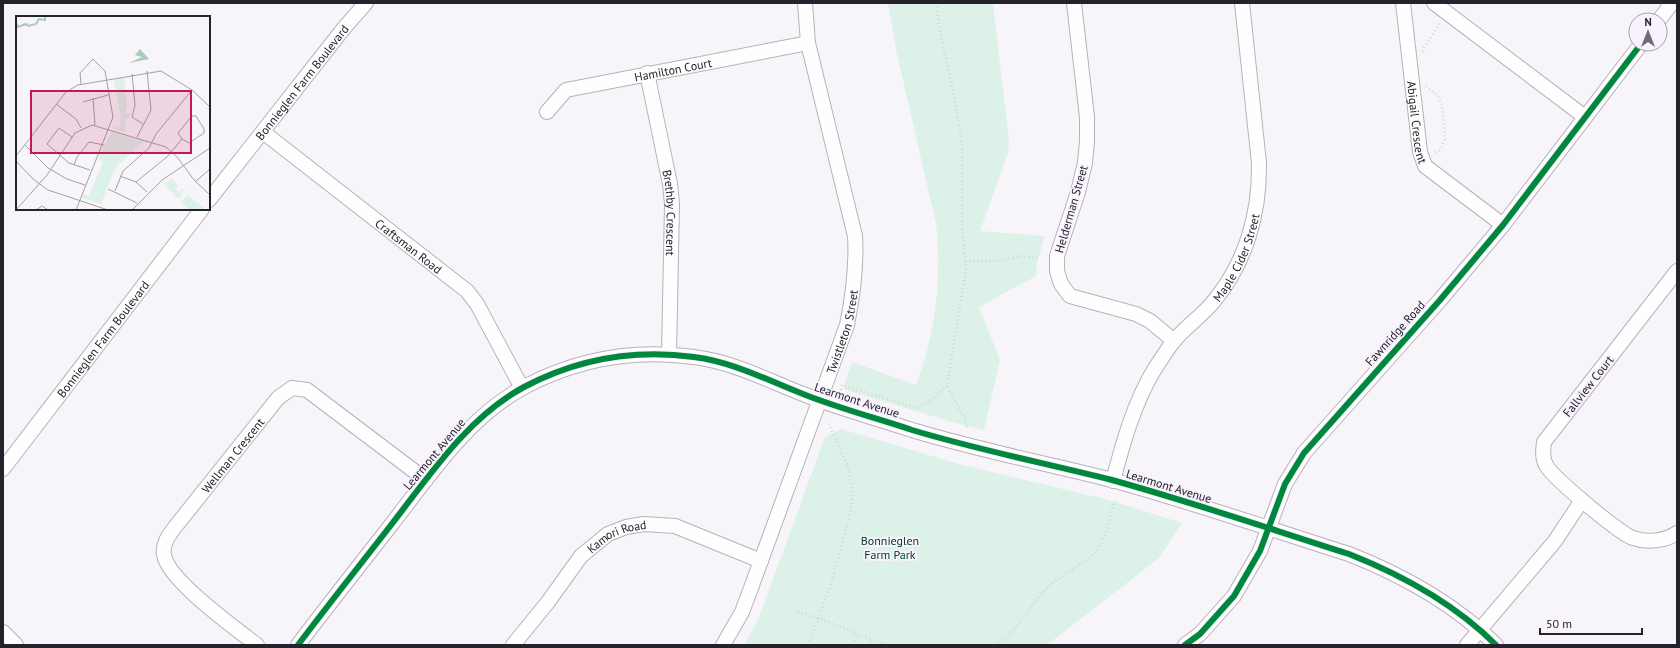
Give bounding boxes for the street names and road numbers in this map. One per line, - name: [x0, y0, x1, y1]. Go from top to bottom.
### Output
- street label: Bonnieglen Farm Boulevard: [252, 21, 352, 143]
- street label: Hamilton Court: [633, 54, 713, 84]
- street label: Abigail Crescent: [1404, 80, 1431, 165]
- street label: Helderman Street: [1051, 163, 1091, 255]
- street label: Brethby Crescent: [660, 168, 680, 256]
- street label: Maple Cider Street: [1209, 212, 1262, 304]
- street label: Craftsman Road: [373, 215, 445, 276]
- street label: Bonnieglen Farm Boulevard: [53, 278, 152, 400]
- street label: Twistleton Street: [822, 289, 860, 376]
- street label: Fawnridge Road: [1362, 297, 1428, 369]
- street label: Fallview Court: [1559, 352, 1617, 420]
- street label: Learmont Avenue: [812, 379, 902, 421]
- street label: Wellman Crescent: [198, 415, 267, 496]
- street label: Learmont Avenue: [400, 415, 468, 493]
- street label: Learmont Avenue: [1124, 466, 1214, 506]
- street label: Kamori Road: [584, 516, 647, 556]

